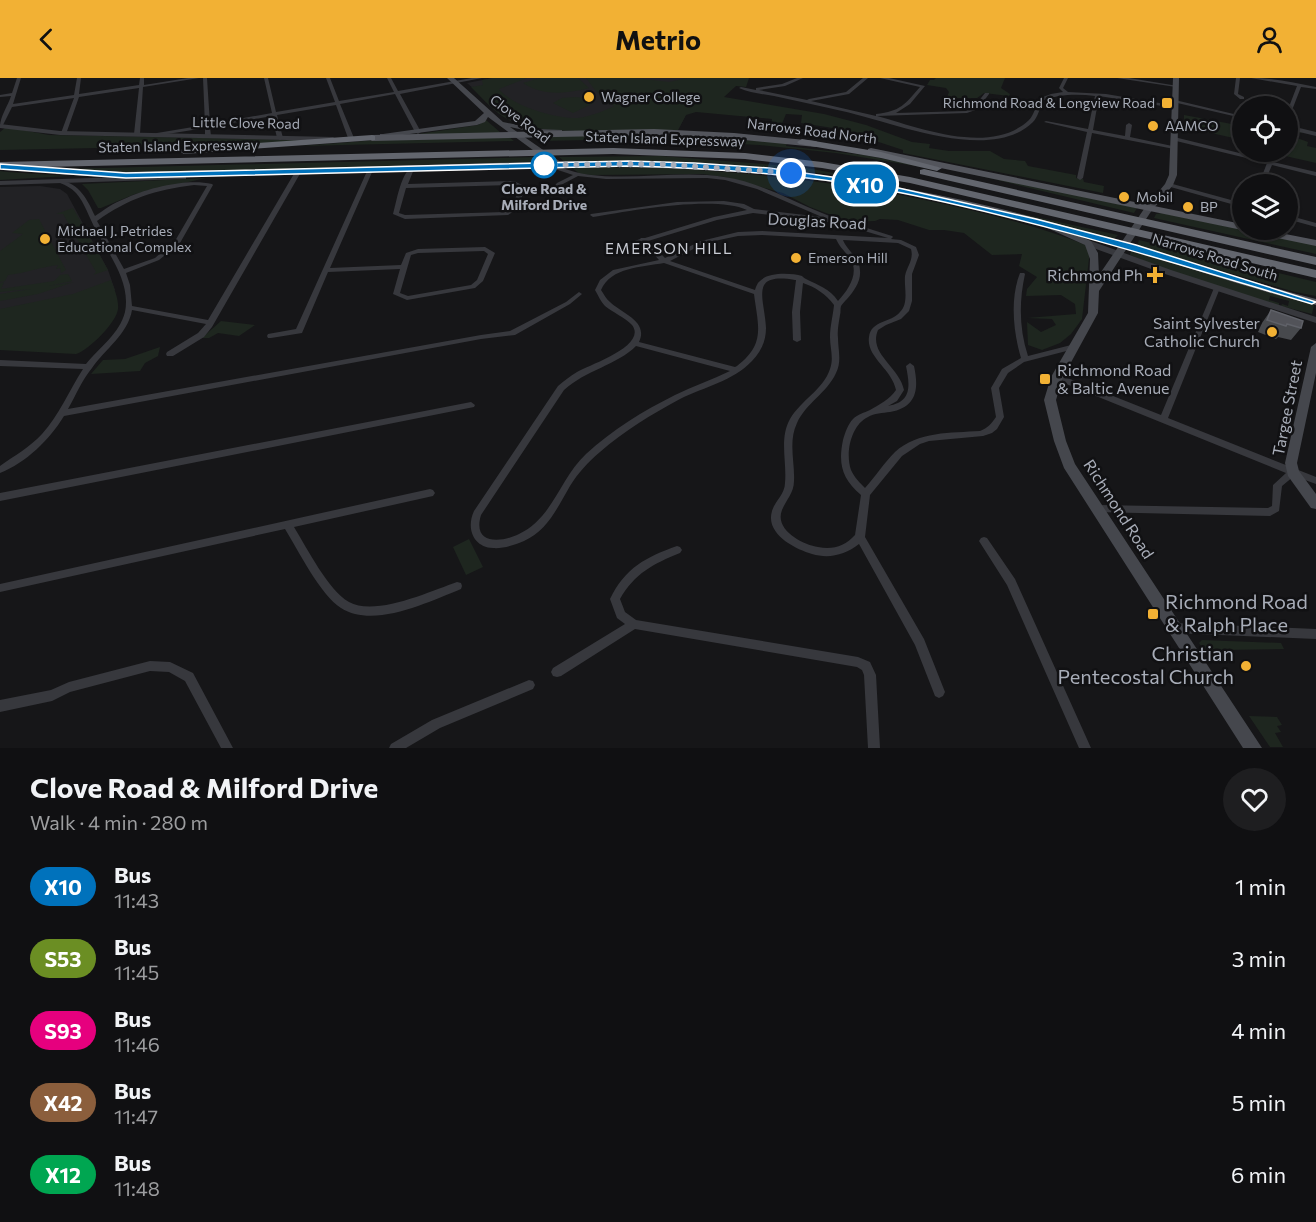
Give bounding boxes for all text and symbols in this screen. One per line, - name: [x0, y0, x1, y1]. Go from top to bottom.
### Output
- icon: back: [30, 23, 63, 56]
- text: Metrio: [615, 23, 701, 56]
- icon: person: [1253, 23, 1286, 56]
- place label: Wagner College: [601, 88, 700, 105]
- street label: Clove Road: [487, 90, 554, 147]
- marker: Wagner College: [582, 90, 596, 104]
- place label: Richmond Road & Longview Road: [943, 94, 1155, 111]
- marker: Richmond Road & Longview Road: [1160, 96, 1174, 110]
- map controls: [1232, 96, 1298, 240]
- button: locate: [1232, 96, 1298, 162]
- street label: Little Clove Road: [192, 113, 300, 132]
- street label: Narrows Road North: [746, 114, 878, 147]
- place label: AAMCO: [1165, 117, 1219, 134]
- marker: AAMCO: [1146, 119, 1160, 133]
- street label: Staten Island Expressway: [585, 127, 745, 150]
- street label: Staten Island Expressway: [98, 136, 258, 155]
- marker: Clove Road & Milford Drive: [531, 152, 557, 178]
- your location: [776, 158, 806, 188]
- line badge: X10: [830, 164, 900, 204]
- text: X10: [846, 172, 884, 197]
- button: layers: [1232, 174, 1298, 240]
- place label: Clove Road & Milford Drive: [501, 180, 587, 213]
- place label: Mobil: [1136, 188, 1173, 205]
- marker: Mobil: [1117, 190, 1131, 204]
- place label: BP: [1200, 198, 1218, 215]
- marker: BP: [1181, 200, 1195, 214]
- street label: Douglas Road: [767, 208, 867, 233]
- place label: Michael J. Petrides Educational Complex: [57, 222, 192, 255]
- street label: Narrows Road South: [1150, 229, 1280, 284]
- marker: Michael J. Petrides Educational Complex: [38, 232, 52, 246]
- district label: EMERSON HILL: [605, 239, 733, 257]
- place label: Emerson Hill: [808, 249, 888, 266]
- marker: Emerson Hill: [789, 251, 803, 265]
- place label: Richmond Ph: [1047, 265, 1143, 284]
- marker: Richmond Ph: [1148, 268, 1162, 282]
- place label: Saint Sylvester Catholic Church: [1144, 313, 1261, 350]
- marker: Saint Sylvester Catholic Church: [1265, 325, 1279, 339]
- street label: Targee Street: [1268, 358, 1305, 457]
- place label: Richmond Road & Baltic Avenue: [1057, 360, 1171, 397]
- marker: Richmond Road & Baltic Avenue: [1038, 372, 1052, 386]
- street label: Richmond Road: [1080, 456, 1159, 562]
- place label: Richmond Road & Ralph Place: [1165, 589, 1308, 636]
- marker: Richmond Road & Ralph Place: [1146, 607, 1160, 621]
- place label: Christian Pentecostal Church: [1058, 641, 1234, 688]
- marker: Christian Pentecostal Church: [1239, 659, 1253, 673]
- button: heart: [1223, 768, 1286, 831]
- text: Clove Road & Milford Drive: [30, 770, 378, 804]
- text: Walk · 4 min · 280 m: [30, 810, 208, 834]
- text: Bus: [114, 861, 151, 888]
- text: 1 min: [1235, 873, 1286, 900]
- text: X10: [44, 874, 82, 899]
- text: 11:43: [114, 888, 159, 912]
- text: Bus: [114, 933, 151, 960]
- text: 3 min: [1232, 945, 1286, 972]
- text: S53: [44, 946, 82, 971]
- text: 11:45: [114, 960, 159, 984]
- text: Bus: [114, 1005, 151, 1032]
- text: 4 min: [1231, 1017, 1286, 1044]
- text: S93: [44, 1018, 82, 1043]
- text: 11:46: [114, 1032, 160, 1056]
- text: Bus: [114, 1077, 151, 1104]
- text: 5 min: [1232, 1089, 1286, 1116]
- text: X42: [43, 1090, 83, 1115]
- text: 11:47: [114, 1104, 158, 1128]
- text: Bus: [114, 1149, 151, 1176]
- text: 6 min: [1231, 1161, 1286, 1188]
- text: X12: [45, 1162, 81, 1187]
- text: 11:48: [114, 1176, 160, 1200]

